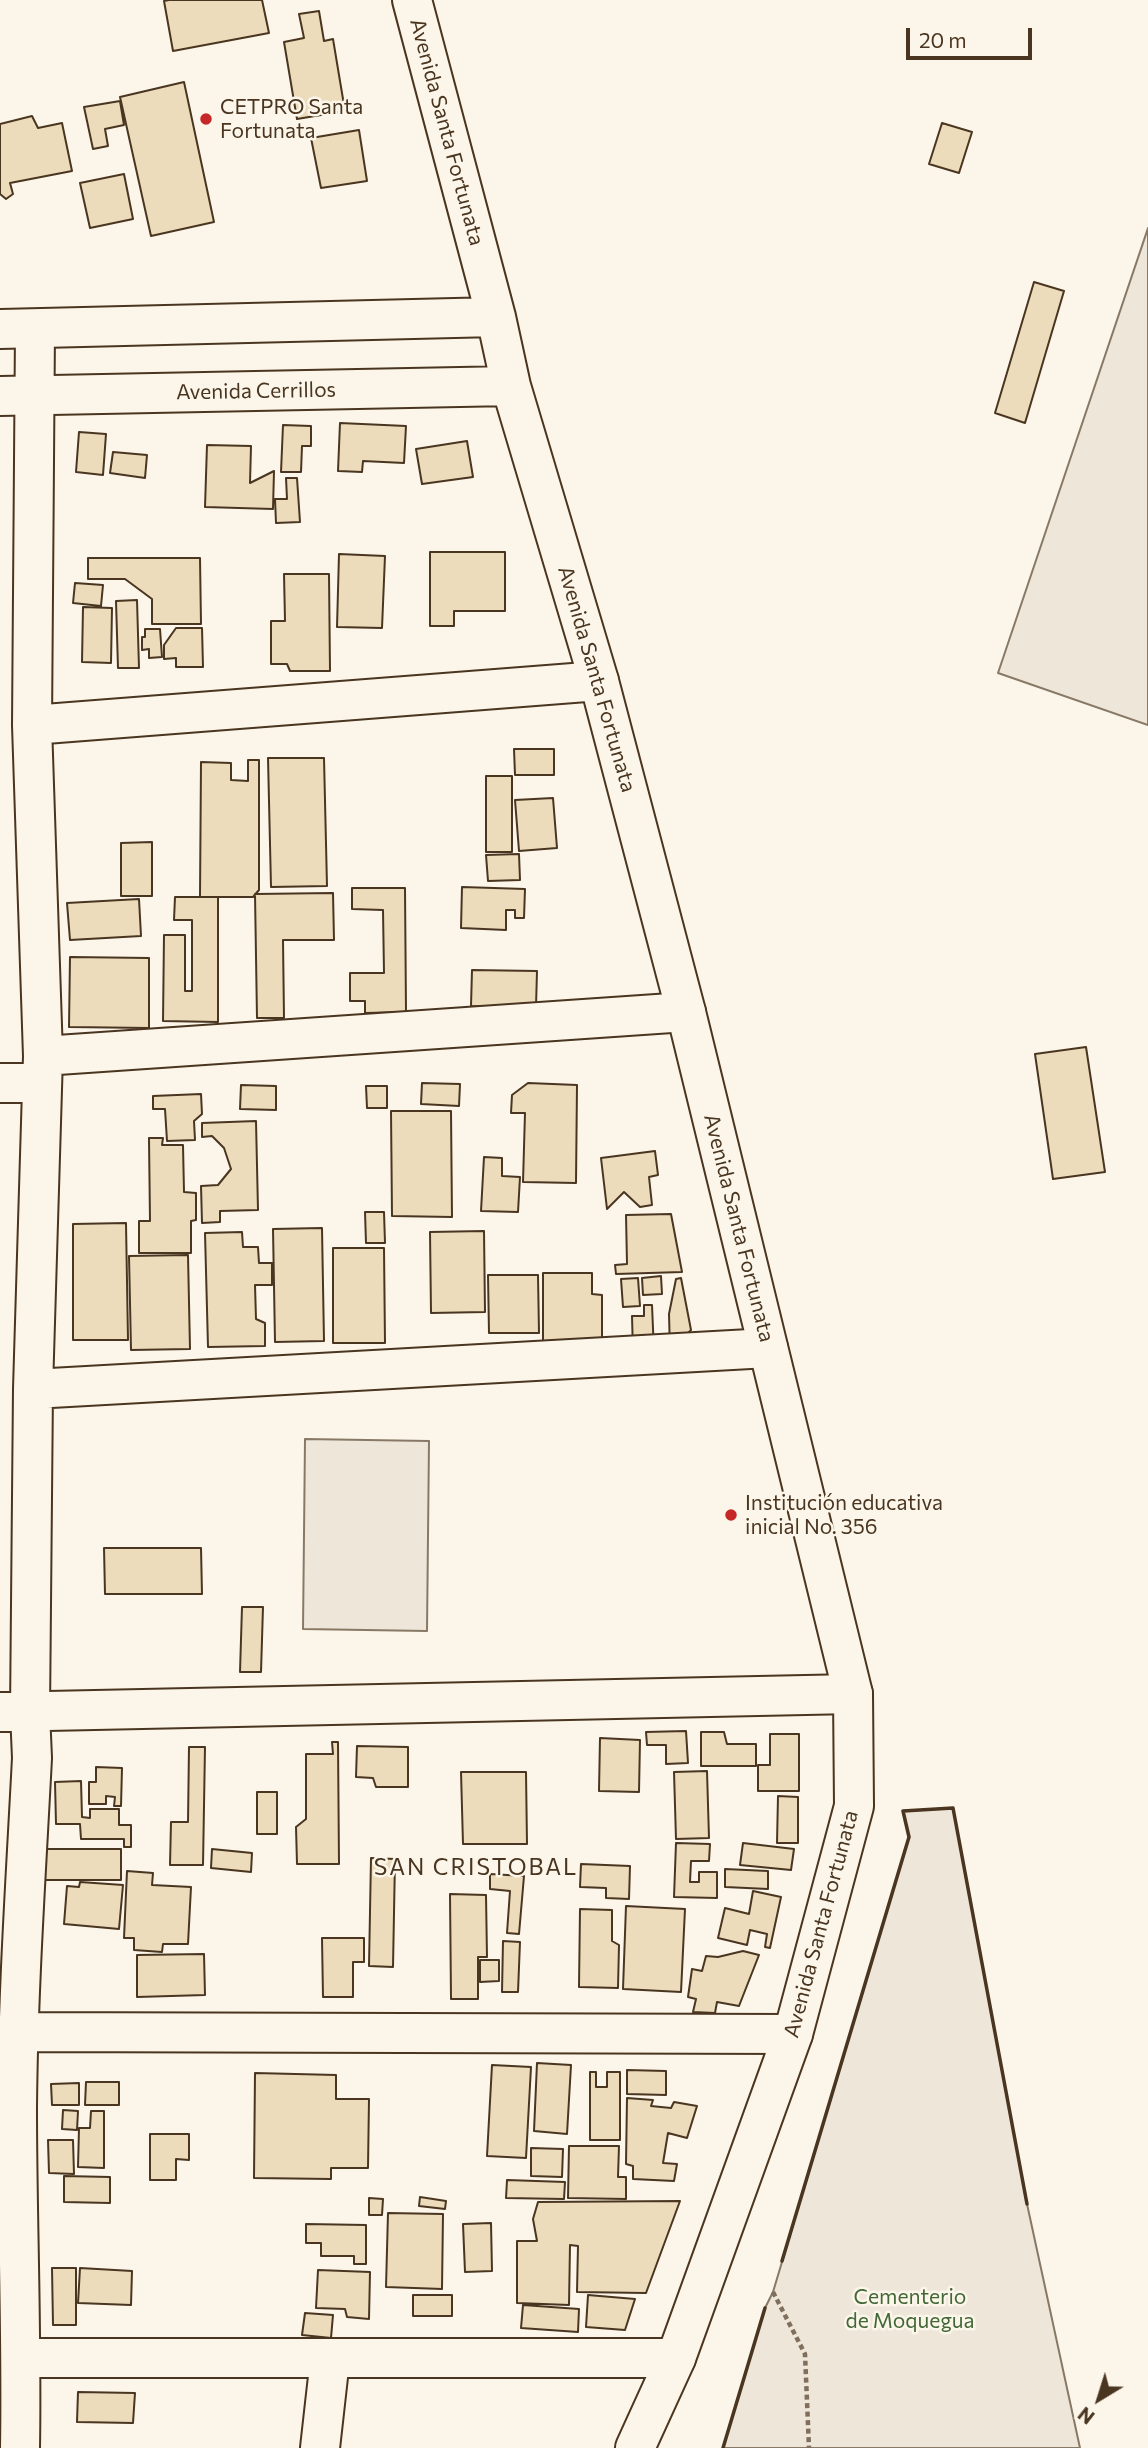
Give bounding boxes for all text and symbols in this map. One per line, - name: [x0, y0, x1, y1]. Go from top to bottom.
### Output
- scale bar: [910, 14, 1036, 58]
- street label: Avenida Santa Fortunata: [405, 16, 489, 248]
- text: 20 m: [919, 27, 967, 52]
- place label: CETPRO Santa Fortunata: [220, 94, 363, 144]
- marker: CETPRO Santa Fortunata: [198, 111, 214, 127]
- street label: Avenida Cerrillos: [176, 377, 336, 405]
- street label: Avenida Santa Fortunata: [553, 563, 641, 795]
- street label: Avenida Santa Fortunata: [698, 1111, 780, 1345]
- place label: Institución educativa inicial No. 356: [745, 1490, 943, 1540]
- marker: Institución educativa inicial No. 356: [723, 1507, 739, 1523]
- street label: Avenida Santa Fortunata: [779, 1808, 863, 2040]
- district label: SAN CRISTOBAL: [375, 1853, 577, 1881]
- park label: Cementerio de Moquegua: [846, 2284, 974, 2334]
- north arrow: [1064, 2364, 1134, 2434]
- text: N: [1073, 2402, 1098, 2429]

